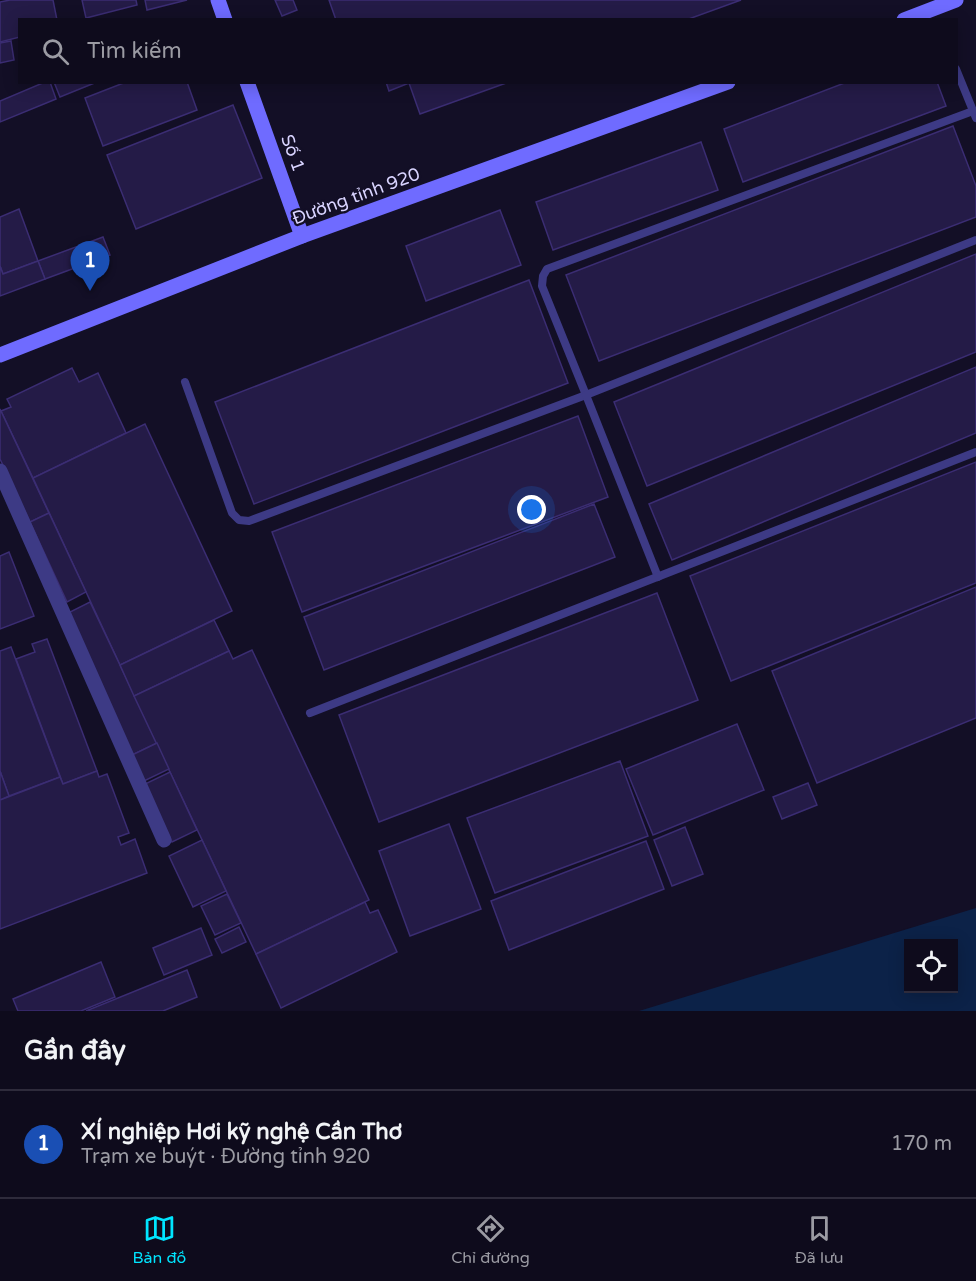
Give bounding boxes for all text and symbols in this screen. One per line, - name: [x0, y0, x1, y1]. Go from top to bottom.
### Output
- search box: [18, 18, 958, 84]
- icon: search: [39, 35, 72, 68]
- text: Tìm kiếm: [87, 38, 182, 64]
- street label: Số 1: [276, 131, 310, 175]
- street label: Đường tỉnh 920: [289, 163, 423, 229]
- pin: 1: [70, 242, 110, 291]
- your location: [517, 495, 546, 524]
- map controls: [904, 939, 958, 993]
- button: locate: [904, 939, 958, 993]
- text: Gần đây: [24, 1035, 126, 1066]
- text: XÍ nghiệp Hơi kỹ nghệ Cần Thơ: [81, 1119, 402, 1145]
- text: 1: [37, 1132, 50, 1156]
- text: 170 m: [891, 1132, 952, 1156]
- text: Trạm xe buýt · Đường tỉnh 920: [81, 1145, 370, 1169]
- tab: Bản đồ: [132, 1212, 186, 1268]
- tab: Chỉ đường: [451, 1212, 530, 1268]
- tab: Đã lưu: [795, 1212, 844, 1268]

